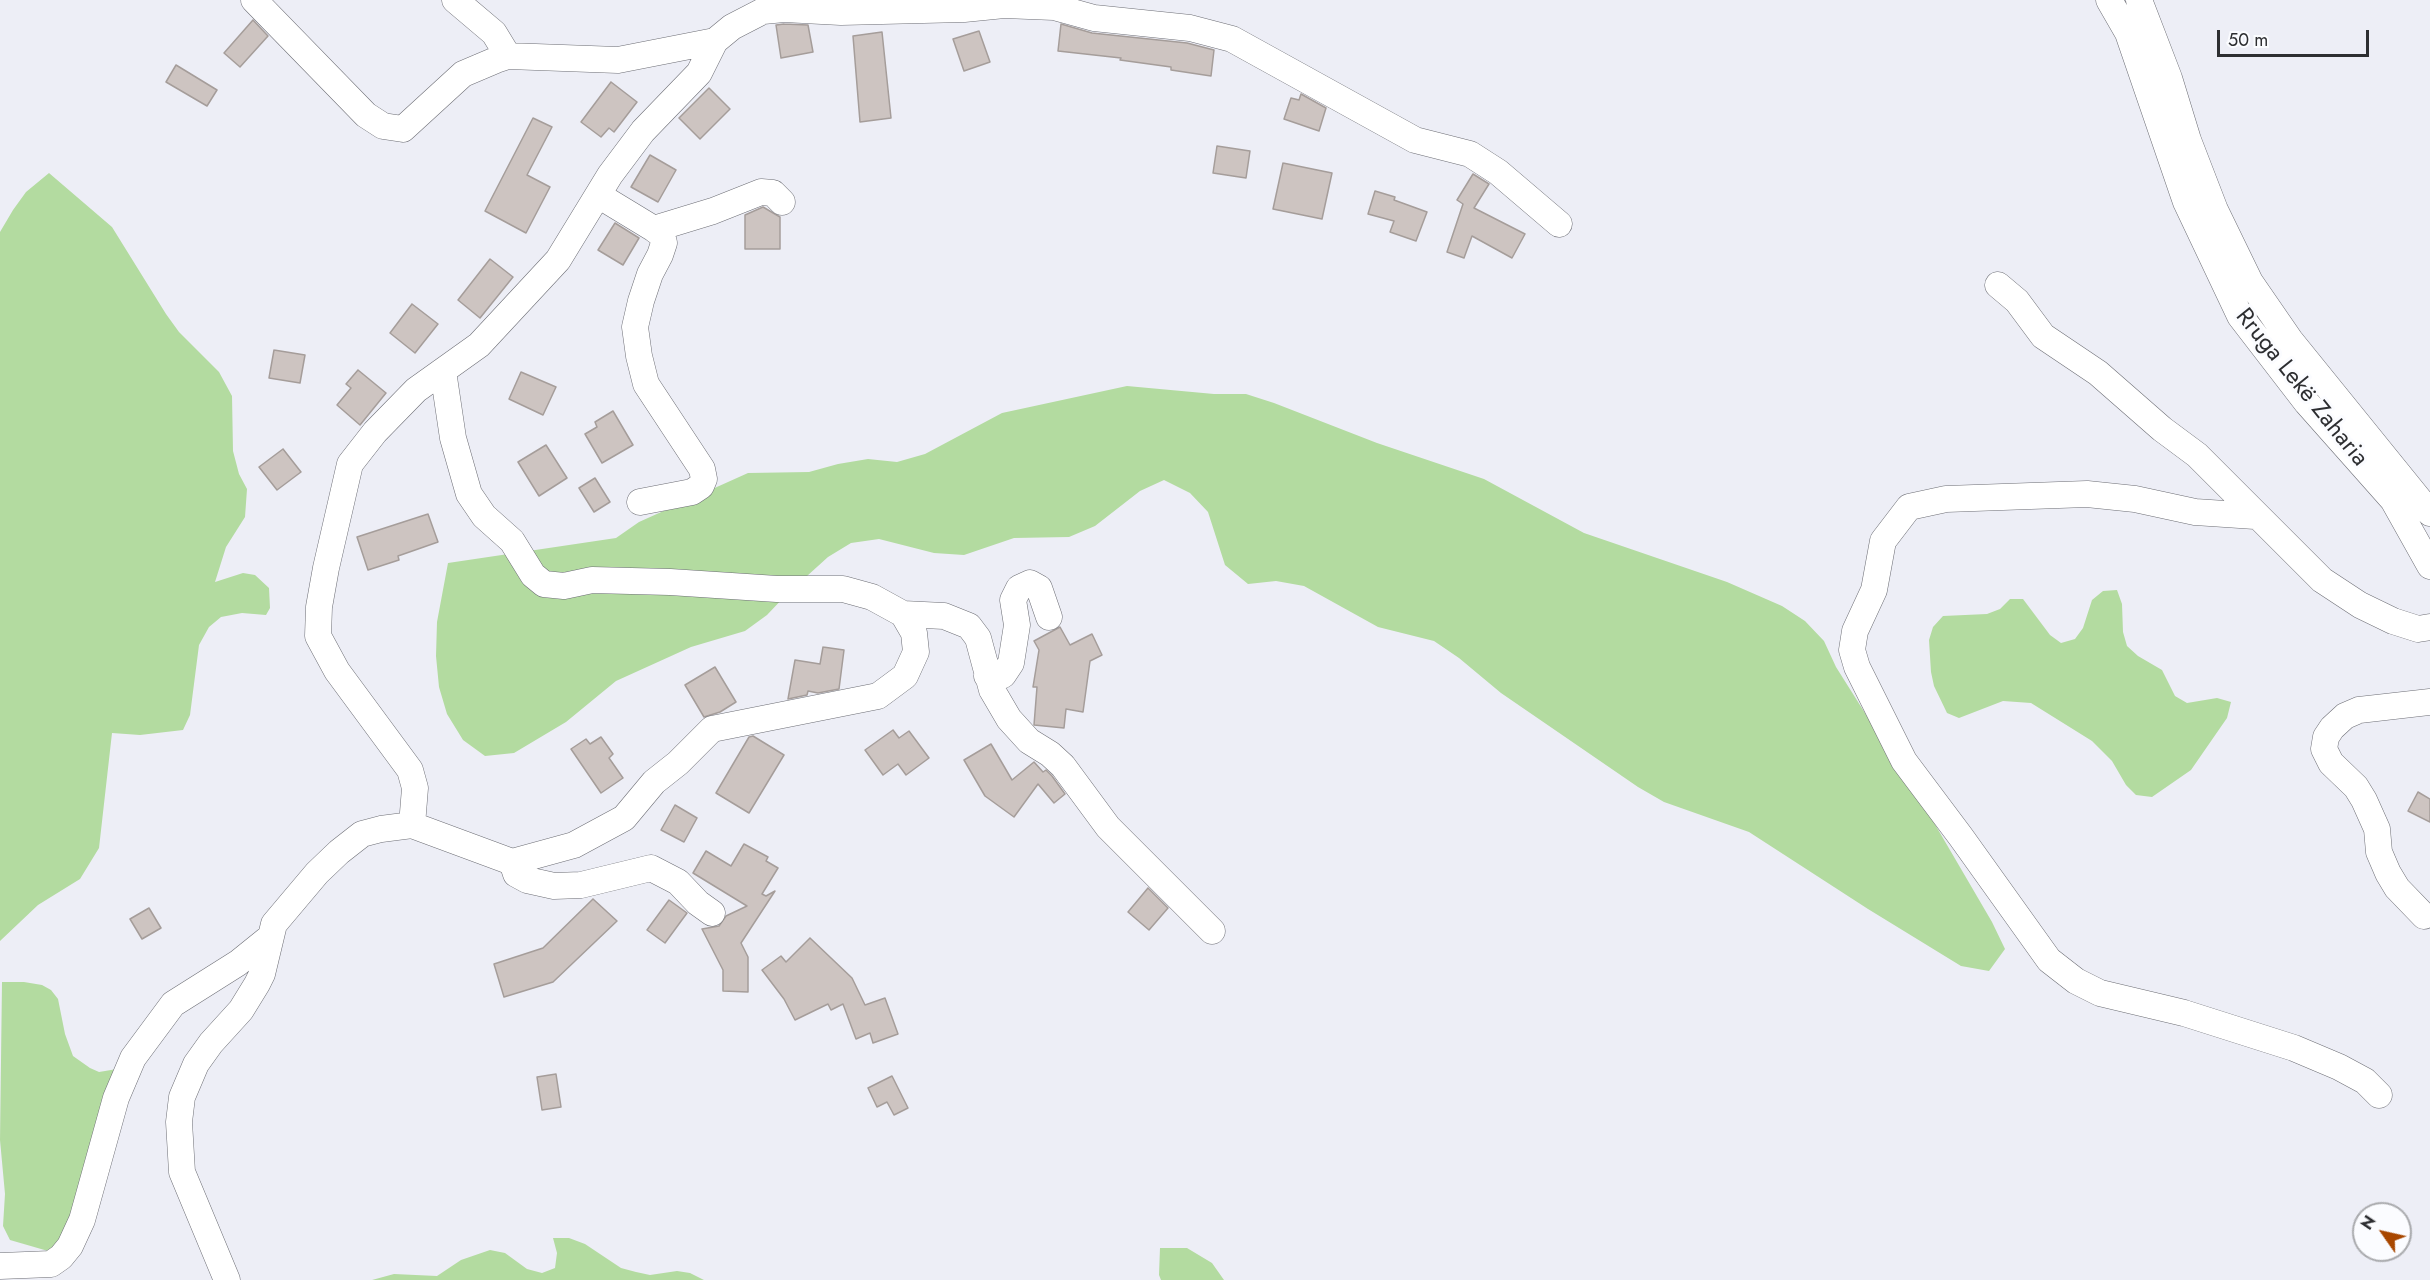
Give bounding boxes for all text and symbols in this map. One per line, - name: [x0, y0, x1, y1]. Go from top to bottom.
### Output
- scale bar: [2220, 18, 2372, 56]
- text: 50 m: [2228, 27, 2268, 53]
- street label: Rruga Lekë Zaharia: [2229, 303, 2373, 473]
- north arrow: [2352, 1202, 2412, 1262]
- text: N: [2355, 1211, 2381, 1234]

